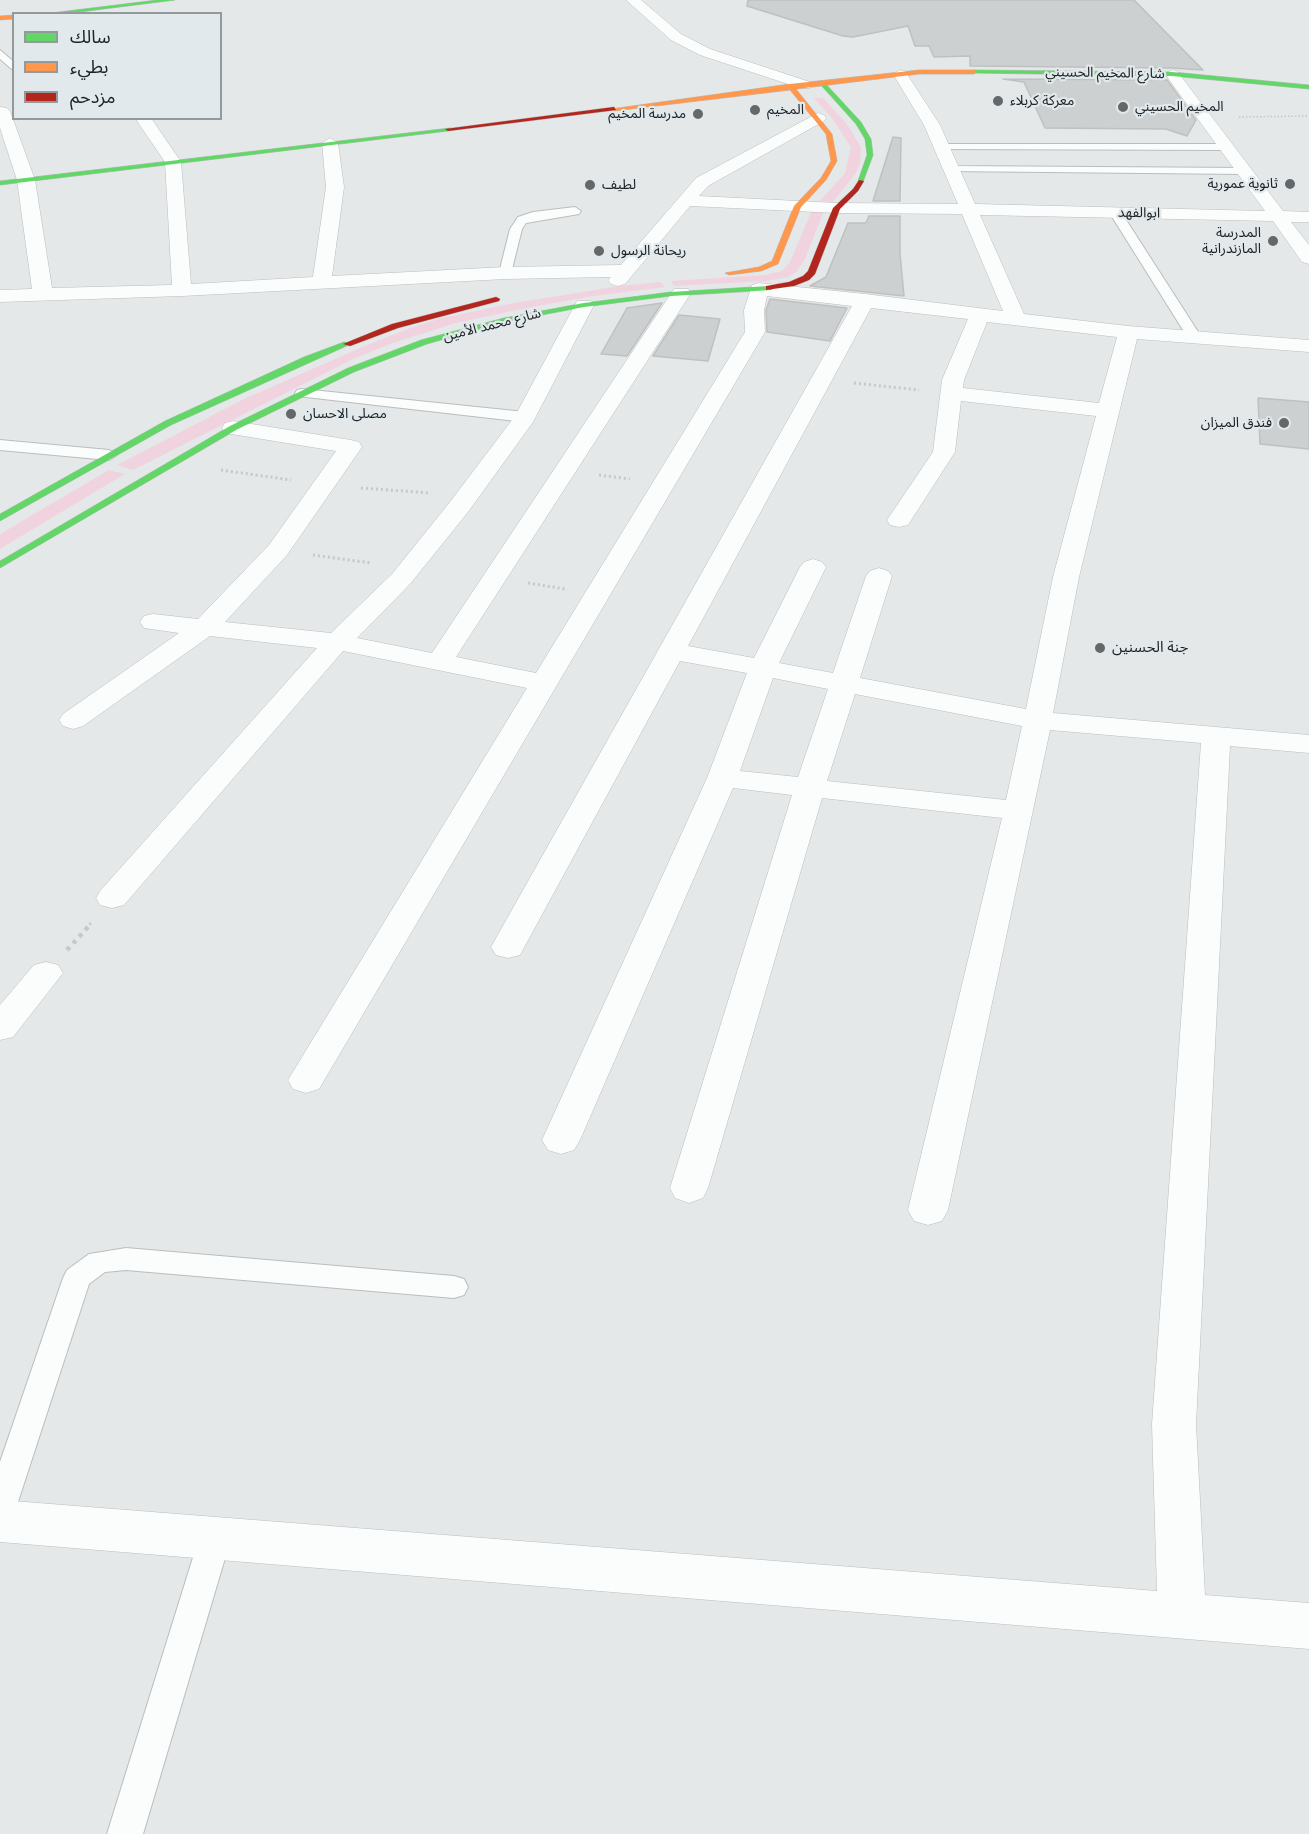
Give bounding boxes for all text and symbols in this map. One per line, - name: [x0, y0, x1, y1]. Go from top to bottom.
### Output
- legend: [12, 12, 222, 120]
- text: سالك: [70, 26, 111, 48]
- text: بطيء: [70, 56, 108, 78]
- street label: شارع المخيم الحسيني: [1045, 64, 1165, 82]
- text: مزدحم: [70, 86, 115, 108]
- place label: معركة كربلاء: [1010, 93, 1074, 109]
- marker: معركة كربلاء: [991, 94, 1005, 108]
- place label: المخيم الحسيني: [1135, 99, 1224, 115]
- marker: المخيم الحسيني: [1116, 100, 1130, 114]
- place label: المخيم: [767, 102, 804, 118]
- marker: المخيم: [748, 103, 762, 117]
- place label: مدرسة المخيم: [608, 106, 686, 122]
- marker: مدرسة المخيم: [691, 107, 705, 121]
- place label: ثانوية عمورية: [1207, 176, 1278, 192]
- place label: لطيف: [602, 177, 636, 193]
- marker: ثانوية عمورية: [1283, 177, 1297, 191]
- marker: لطيف: [583, 178, 597, 192]
- street label: ابوالفهد: [1118, 204, 1160, 222]
- place label: المدرسة المازندرانية: [1202, 225, 1261, 258]
- marker: المدرسة المازندرانية: [1266, 234, 1280, 248]
- place label: ريحانة الرسول: [611, 243, 686, 259]
- marker: ريحانة الرسول: [592, 244, 606, 258]
- street label: شارع محمد الأمين: [441, 305, 543, 345]
- place label: مصلى الاحسان: [303, 406, 387, 422]
- marker: مصلى الاحسان: [284, 407, 298, 421]
- place label: فندق الميزان: [1201, 415, 1272, 431]
- marker: فندق الميزان: [1277, 416, 1291, 430]
- place label: جنة الحسنين: [1112, 639, 1188, 657]
- marker: جنة الحسنين: [1093, 641, 1107, 655]

